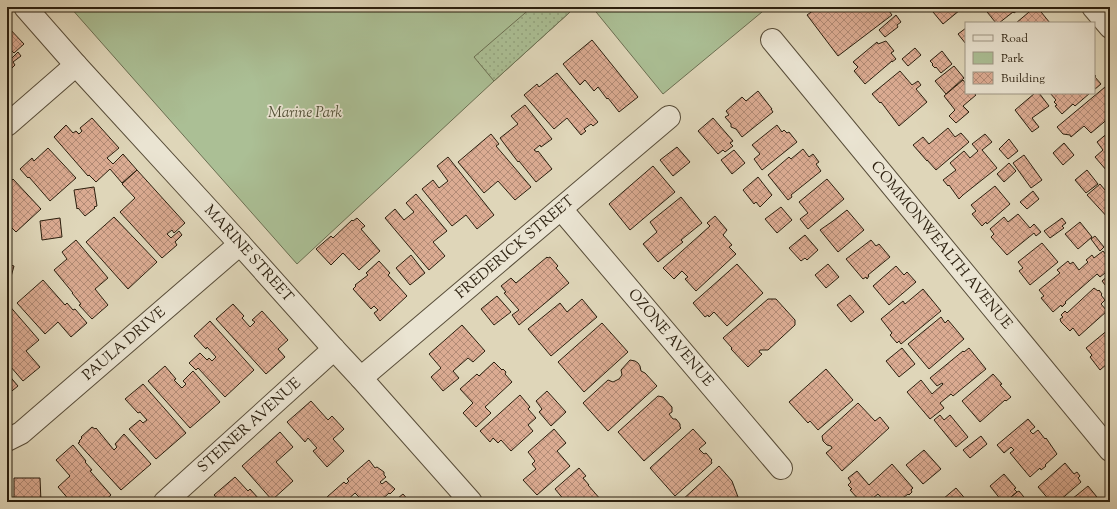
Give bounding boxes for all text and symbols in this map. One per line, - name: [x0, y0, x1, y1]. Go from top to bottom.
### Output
- legend: [965, 22, 1095, 94]
- text: Road: [1001, 30, 1028, 48]
- text: Park: [1001, 50, 1024, 68]
- text: Building: [1001, 70, 1045, 88]
- park label: Marine Park: [268, 103, 342, 124]
- street label: COMMONWEALTH AVENUE: [866, 157, 1017, 334]
- street label: FREDERICK STREET: [451, 191, 579, 304]
- street label: MARINE STREET: [199, 200, 298, 308]
- street label: OZONE AVENUE: [623, 284, 718, 391]
- street label: PAULA DRIVE: [78, 302, 170, 386]
- street label: STEINER AVENUE: [193, 373, 306, 478]

